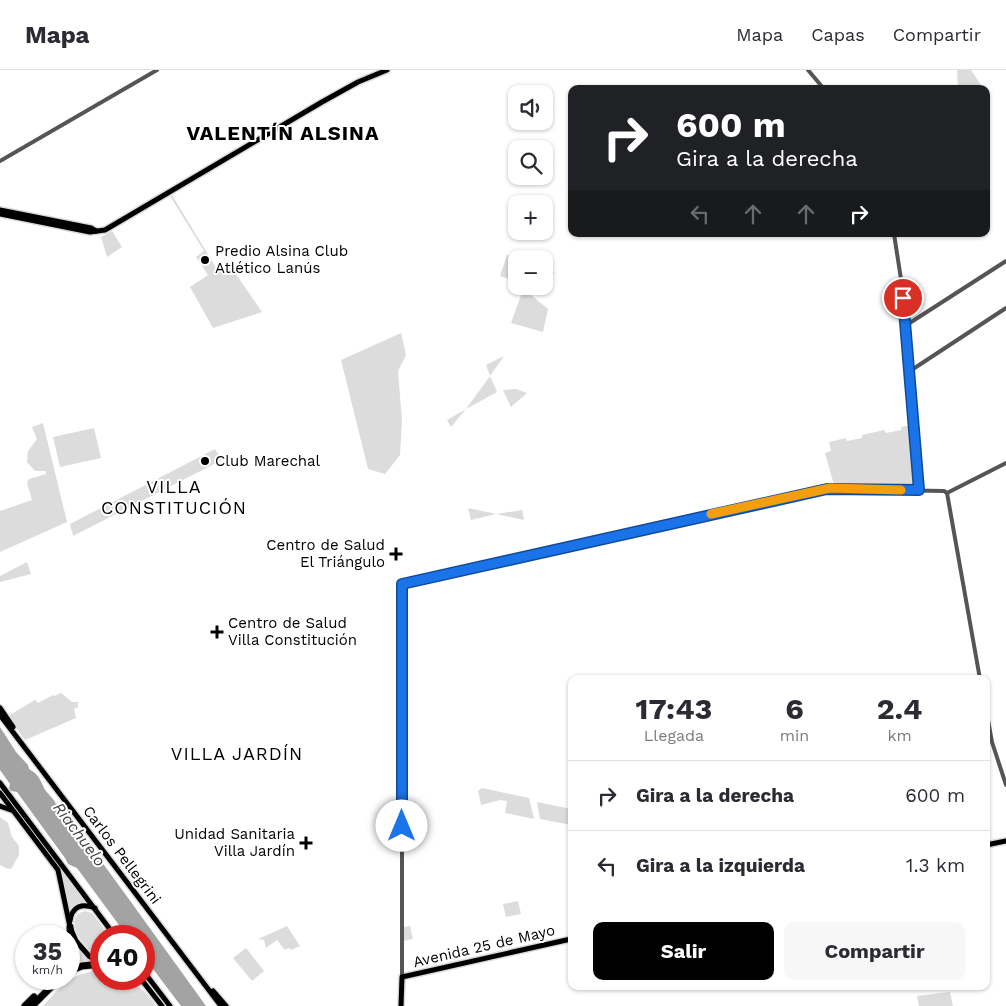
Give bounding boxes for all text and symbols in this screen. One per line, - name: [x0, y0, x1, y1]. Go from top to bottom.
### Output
- text: Mapa: [25, 21, 90, 49]
- text: Mapa: [736, 24, 783, 45]
- text: Capas: [811, 24, 865, 45]
- text: Compartir: [893, 24, 981, 45]
- map controls: [508, 85, 553, 295]
- button: sound: [508, 85, 553, 130]
- text: 600 m: [676, 104, 786, 146]
- icon: right: [593, 105, 658, 170]
- district label: VALENTÍN ALSINA: [187, 121, 379, 145]
- button: search: [508, 140, 553, 185]
- text: Gira a la derecha: [676, 146, 858, 171]
- button: +: [508, 195, 553, 240]
- icon: left: [686, 200, 714, 228]
- icon: ahead: [739, 200, 767, 228]
- icon: ahead: [792, 200, 820, 228]
- icon: right: [845, 200, 873, 228]
- place label: Predio Alsina Club Atlético Lanús: [215, 242, 348, 277]
- button: −: [508, 250, 553, 295]
- marker: Predio Alsina Club Atlético Lanús: [199, 254, 211, 266]
- pin: [882, 277, 924, 319]
- icon: arrive: [889, 284, 917, 312]
- place label: Club Marechal: [215, 452, 321, 470]
- marker: Club Marechal: [199, 455, 211, 467]
- district label: VILLA CONSTITUCIÓN: [101, 476, 247, 518]
- place label: Centro de Salud El Triángulo: [266, 536, 385, 571]
- marker: Centro de Salud El Triángulo: [389, 547, 403, 561]
- place label: Centro de Salud Villa Constitución: [228, 614, 357, 649]
- marker: Centro de Salud Villa Constitución: [210, 625, 224, 639]
- text: 17:43: [635, 691, 712, 726]
- text: 6: [785, 691, 804, 726]
- text: 2.4: [877, 691, 923, 726]
- text: Llegada: [644, 726, 704, 745]
- text: min: [780, 726, 809, 745]
- text: km: [887, 726, 912, 745]
- district label: VILLA JARDÍN: [171, 743, 303, 764]
- icon: right: [593, 782, 621, 810]
- text: Gira a la derecha: [636, 784, 794, 807]
- text: 600 m: [905, 784, 965, 807]
- water label: Riachuelo: [49, 799, 110, 870]
- position arrow: [375, 799, 427, 851]
- street label: Carlos Pellegrini: [79, 802, 165, 908]
- place label: Unidad Sanitaria Villa Jardín: [174, 825, 296, 860]
- marker: Unidad Sanitaria Villa Jardín: [299, 836, 313, 850]
- icon: left: [593, 852, 621, 880]
- text: Gira a la izquierda: [636, 854, 805, 877]
- text: 1.3 km: [906, 854, 965, 877]
- street label: Avenida 25 de Mayo: [411, 921, 557, 971]
- button: Salir: [593, 922, 774, 980]
- button: Compartir: [784, 922, 965, 980]
- speed limit sign: 40: [90, 925, 155, 990]
- text: 35: [33, 937, 62, 966]
- text: km/h: [32, 963, 63, 977]

